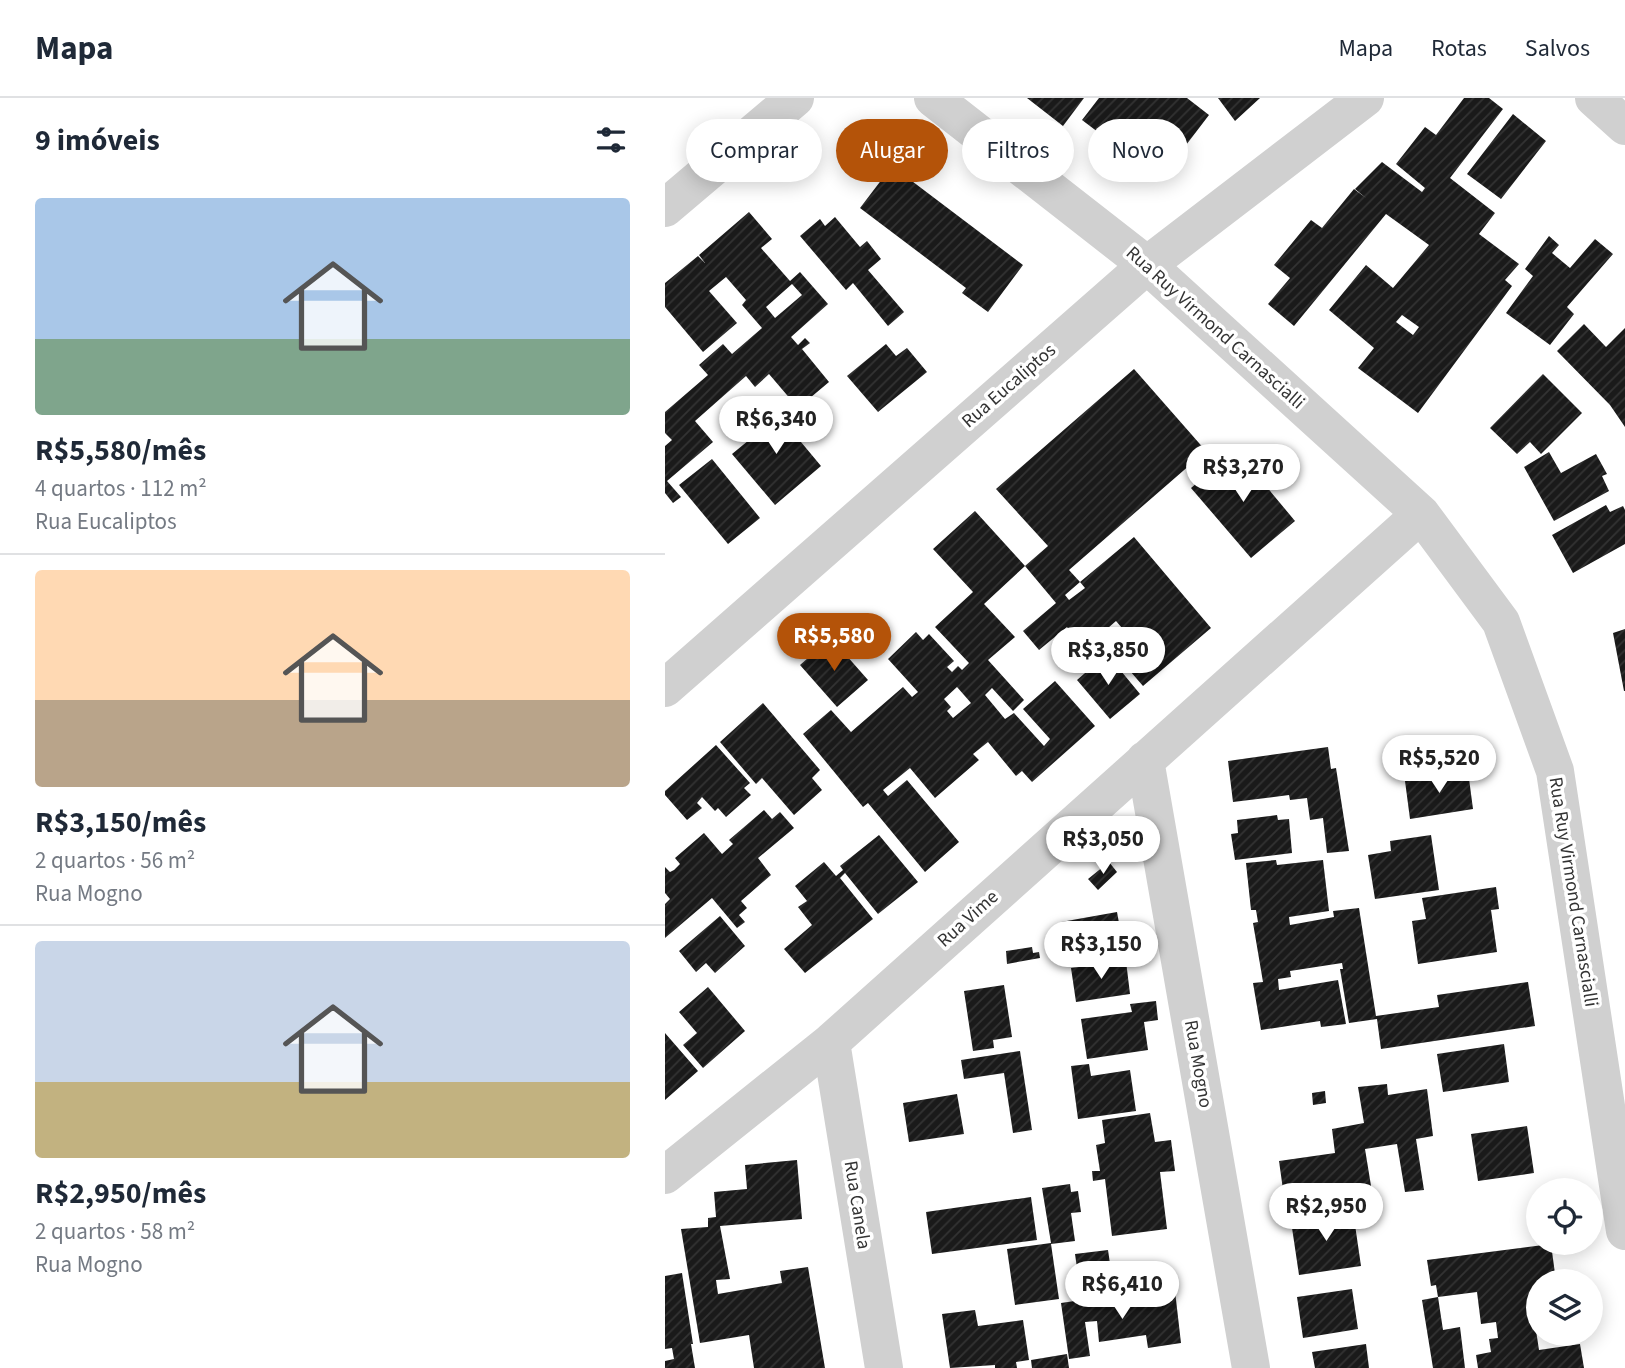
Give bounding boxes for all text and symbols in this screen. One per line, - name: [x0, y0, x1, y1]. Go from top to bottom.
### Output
- text: Mapa: [35, 25, 113, 72]
- text: Mapa: [1338, 31, 1393, 66]
- text: Rotas: [1431, 31, 1487, 66]
- text: Salvos: [1525, 31, 1590, 66]
- text: 9 imóveis: [35, 119, 160, 162]
- chip: Comprar: [686, 119, 822, 182]
- chip: Alugar: [836, 119, 948, 182]
- chip: Filtros: [962, 119, 1074, 182]
- chip: Novo: [1088, 119, 1188, 182]
- icon: filters: [592, 121, 630, 159]
- street label: Rua Ruy Virmond Carnascialli: [1120, 240, 1310, 416]
- icon: home: [270, 243, 396, 369]
- street label: Rua Eucaliptos: [956, 337, 1062, 435]
- pin: R$6,340: [711, 396, 841, 456]
- text: R$6,340: [735, 402, 817, 435]
- text: R$5,580/mês: [35, 429, 206, 472]
- pin: R$3,270: [1178, 444, 1308, 504]
- text: R$3,270: [1202, 450, 1284, 483]
- text: 4 quartos · 112 m²: [35, 472, 207, 505]
- text: Rua Eucaliptos: [35, 505, 177, 538]
- pin: R$5,580: [769, 614, 899, 673]
- icon: home: [270, 615, 396, 741]
- text: R$5,580: [793, 619, 875, 652]
- pin: R$3,850: [1043, 628, 1173, 687]
- text: R$3,850: [1067, 633, 1149, 666]
- pin: R$5,520: [1374, 736, 1504, 795]
- text: R$5,520: [1398, 741, 1480, 774]
- street label: Rua Ruy Virmond Carnascialli: [1541, 775, 1605, 1009]
- text: R$3,150/mês: [35, 801, 206, 844]
- pin: R$3,050: [1038, 816, 1168, 876]
- text: R$3,050: [1062, 822, 1144, 855]
- text: 2 quartos · 56 m²: [35, 844, 195, 877]
- text: Rua Mogno: [35, 877, 143, 910]
- street label: Rua Vime: [931, 884, 1005, 954]
- pin: R$3,150: [1036, 922, 1166, 981]
- text: R$3,150: [1060, 927, 1142, 960]
- icon: home: [270, 986, 396, 1112]
- street label: Rua Mogno: [1177, 1018, 1219, 1110]
- street label: Rua Canela: [837, 1159, 877, 1251]
- text: R$2,950/mês: [35, 1172, 206, 1215]
- map controls: [1526, 1178, 1603, 1346]
- button: locate: [1526, 1178, 1603, 1255]
- pin: R$2,950: [1261, 1184, 1391, 1243]
- text: R$2,950: [1285, 1189, 1367, 1222]
- text: 2 quartos · 58 m²: [35, 1215, 195, 1248]
- text: Rua Mogno: [35, 1248, 143, 1281]
- pin: R$6,410: [1057, 1262, 1187, 1321]
- text: R$6,410: [1081, 1267, 1163, 1300]
- button: layers: [1526, 1269, 1603, 1346]

